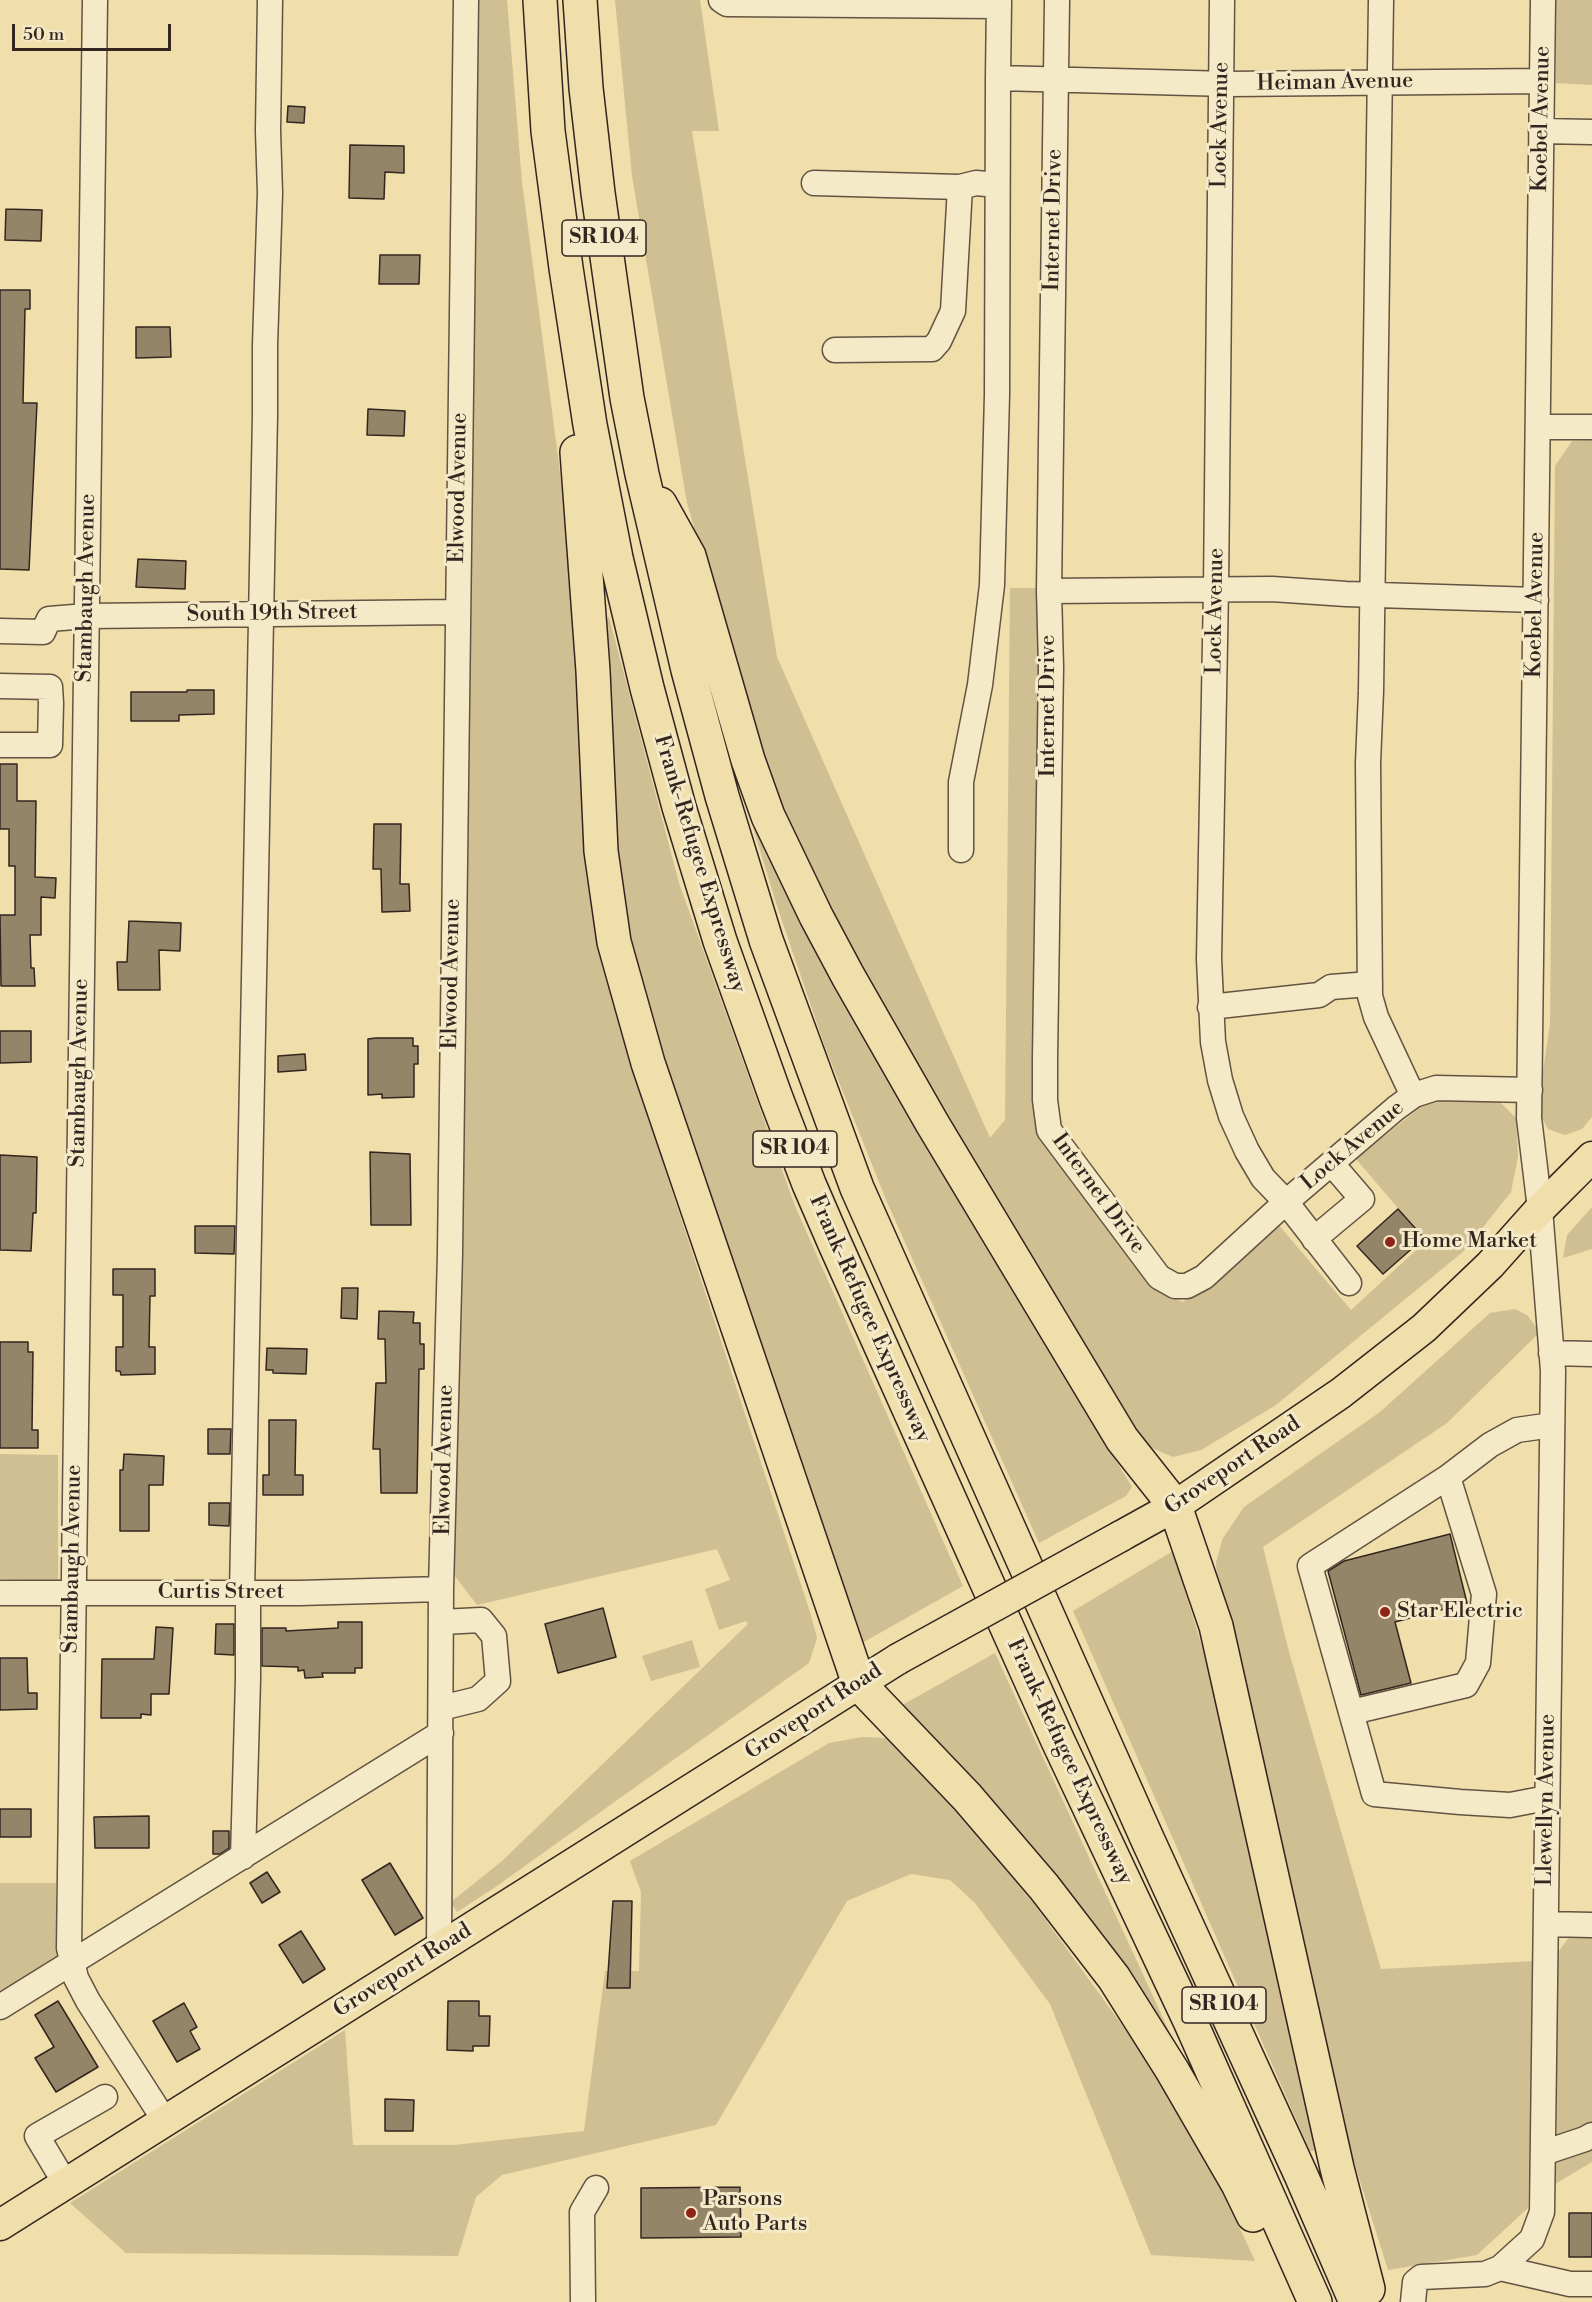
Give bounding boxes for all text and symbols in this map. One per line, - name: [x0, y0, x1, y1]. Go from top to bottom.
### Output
- scale bar: [15, 12, 174, 50]
- text: 50 m: [23, 23, 64, 46]
- street label: Koebel Avenue: [1528, 46, 1556, 192]
- street label: Lock Avenue: [1207, 61, 1235, 189]
- street label: Heiman Avenue: [1257, 68, 1413, 98]
- street label: Internet Drive: [1040, 148, 1068, 292]
- road number: SR 104: [562, 220, 646, 256]
- street label: Elwood Avenue: [444, 412, 474, 564]
- street label: Stambaugh Avenue: [72, 493, 102, 683]
- street label: Koebel Avenue: [1522, 532, 1550, 678]
- street label: Lock Avenue: [1202, 547, 1230, 675]
- street label: South 19th Street: [186, 599, 358, 629]
- street label: Internet Drive: [1036, 635, 1062, 777]
- street label: Frank-Refugee Expressway: [647, 732, 751, 996]
- street label: Elwood Avenue: [437, 898, 467, 1050]
- street label: Stambaugh Avenue: [65, 978, 95, 1168]
- street label: Lock Avenue: [1296, 1095, 1410, 1197]
- street label: Internet Drive: [1045, 1129, 1151, 1259]
- road number: SR 104: [753, 1131, 837, 1167]
- street label: Frank-Refugee Expressway: [802, 1191, 936, 1447]
- place label: Home Market: [1402, 1229, 1537, 1255]
- marker: Home Market: [1383, 1235, 1397, 1249]
- street label: Elwood Avenue: [430, 1384, 460, 1536]
- street label: Groveport Road: [1160, 1411, 1306, 1521]
- street label: Stambaugh Avenue: [58, 1464, 88, 1654]
- street label: Curtis Street: [158, 1580, 284, 1606]
- place label: Star Electric: [1397, 1599, 1523, 1625]
- marker: Star Electric: [1378, 1605, 1392, 1619]
- street label: Frank-Refugee Expressway: [1000, 1635, 1138, 1889]
- street label: Groveport Road: [741, 1658, 887, 1766]
- street label: Llewellyn Avenue: [1532, 1714, 1562, 1886]
- street label: Groveport Road: [329, 1918, 477, 2024]
- road number: SR 104: [1182, 1987, 1266, 2023]
- place label: Parsons Auto Parts: [703, 2187, 807, 2238]
- marker: Parsons Auto Parts: [684, 2206, 698, 2220]

